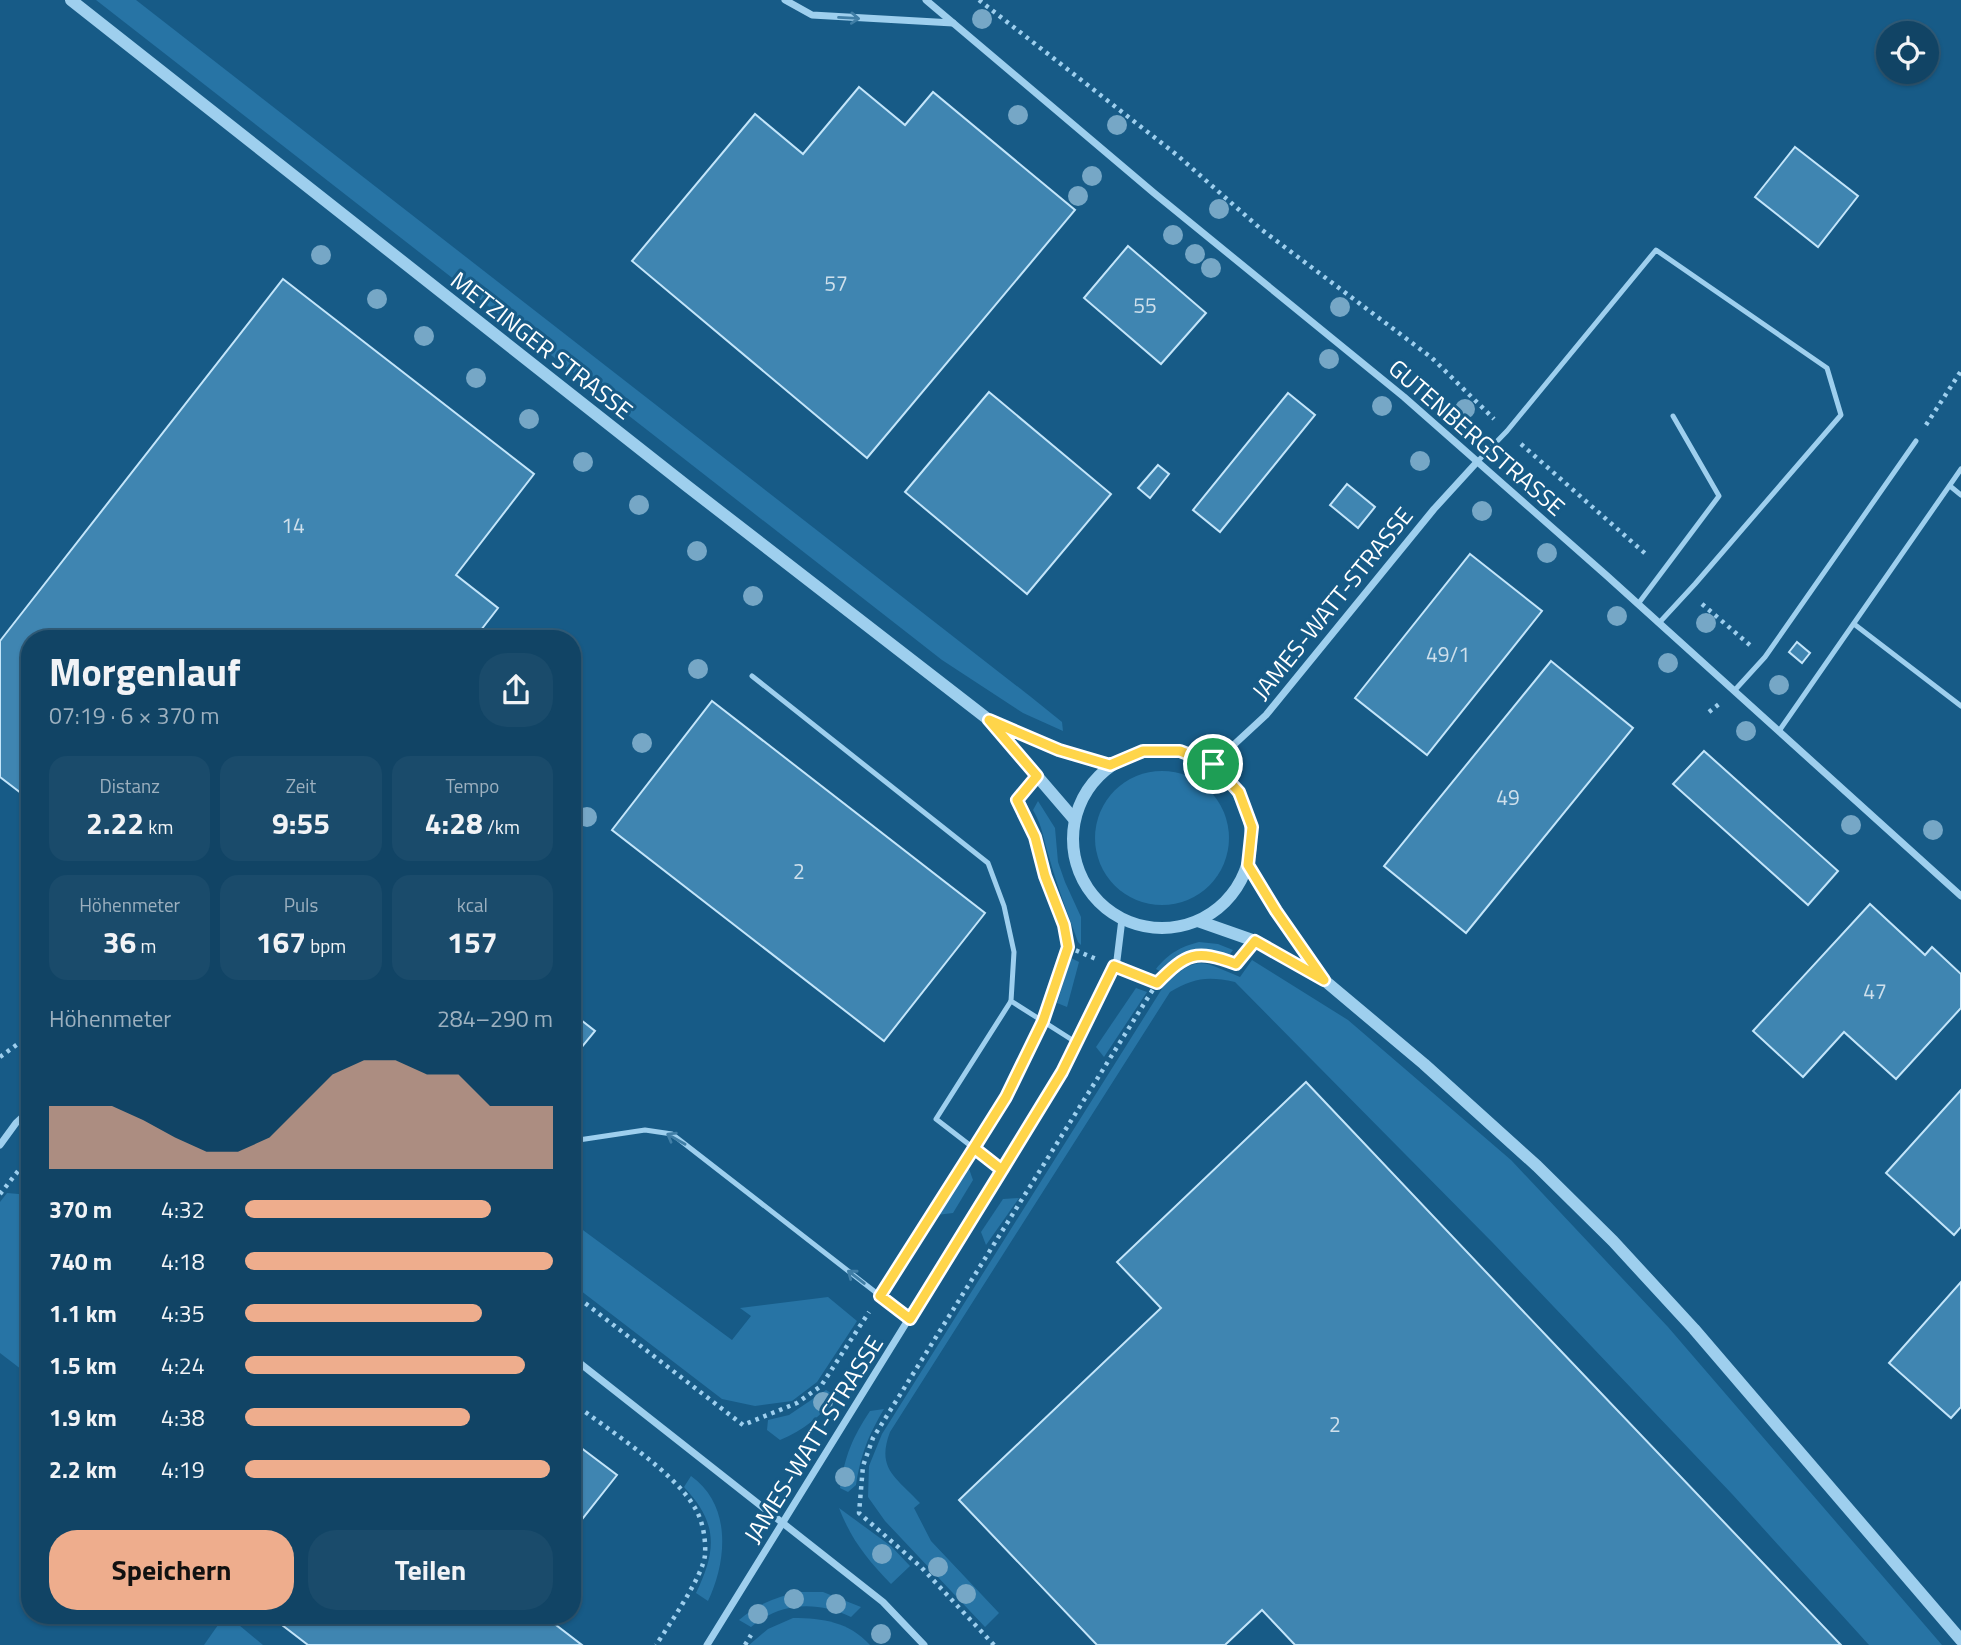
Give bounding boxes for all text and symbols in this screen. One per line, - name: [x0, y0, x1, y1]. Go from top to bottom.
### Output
- one-way arrow: [837, 11, 860, 24]
- map controls: [1876, 21, 1939, 84]
- button: locate: [1876, 21, 1939, 84]
- street label: METZINGER STRASSE: [443, 262, 641, 428]
- house number: 57: [824, 267, 848, 299]
- house number: 55: [1133, 289, 1157, 321]
- street label: GUTENBERGSTRASSE: [1381, 350, 1573, 524]
- street label: JAMES-WATT-STRASSE: [1243, 499, 1421, 707]
- house number: 14: [281, 509, 305, 541]
- house number: 49/1: [1426, 638, 1470, 670]
- text: Morgenlauf: [49, 643, 241, 701]
- button: share: [479, 653, 553, 727]
- text: 07:19 · 6 × 370 m: [49, 698, 219, 733]
- pin: [1183, 734, 1243, 794]
- icon: arrive: [1194, 745, 1232, 783]
- text: Distanz: [100, 771, 160, 800]
- text: Zeit: [286, 771, 316, 800]
- text: Tempo: [445, 771, 499, 800]
- house number: 49: [1496, 781, 1520, 813]
- text: 2.22: [86, 800, 144, 846]
- text: 9:55: [272, 800, 330, 846]
- text: 4:28: [425, 800, 483, 846]
- text: km: [144, 812, 173, 841]
- text: /km: [483, 812, 520, 841]
- house number: 2: [793, 855, 805, 887]
- text: Höhenmeter: [79, 890, 180, 919]
- text: Puls: [284, 890, 318, 919]
- text: kcal: [457, 890, 488, 919]
- text: 36: [103, 919, 136, 965]
- text: 167: [256, 919, 306, 965]
- text: 157: [447, 919, 498, 965]
- text: m: [136, 931, 157, 960]
- text: bpm: [306, 931, 346, 960]
- house number: 47: [1863, 975, 1887, 1007]
- text: Höhenmeter: [49, 1001, 171, 1036]
- text: 284–290 m: [437, 1001, 553, 1036]
- one-way arrow: [666, 1132, 686, 1146]
- text: 370 m: [49, 1192, 112, 1227]
- text: 4:32: [161, 1192, 205, 1227]
- text: 740 m: [49, 1244, 112, 1279]
- text: 4:18: [161, 1244, 205, 1279]
- one-way arrow: [847, 1270, 865, 1285]
- text: 1.1 km: [49, 1296, 117, 1331]
- text: 4:35: [161, 1296, 205, 1331]
- street label: JAMES-WATT-STRASSE: [734, 1328, 892, 1550]
- text: 1.5 km: [49, 1348, 117, 1383]
- text: 4:24: [161, 1348, 205, 1383]
- text: 1.9 km: [49, 1400, 117, 1435]
- text: 4:38: [161, 1400, 205, 1435]
- house number: 2: [1329, 1408, 1341, 1440]
- text: 2.2 km: [49, 1452, 117, 1487]
- text: 4:19: [161, 1452, 205, 1487]
- button: Speichern: [49, 1530, 294, 1610]
- button: Teilen: [308, 1530, 553, 1610]

